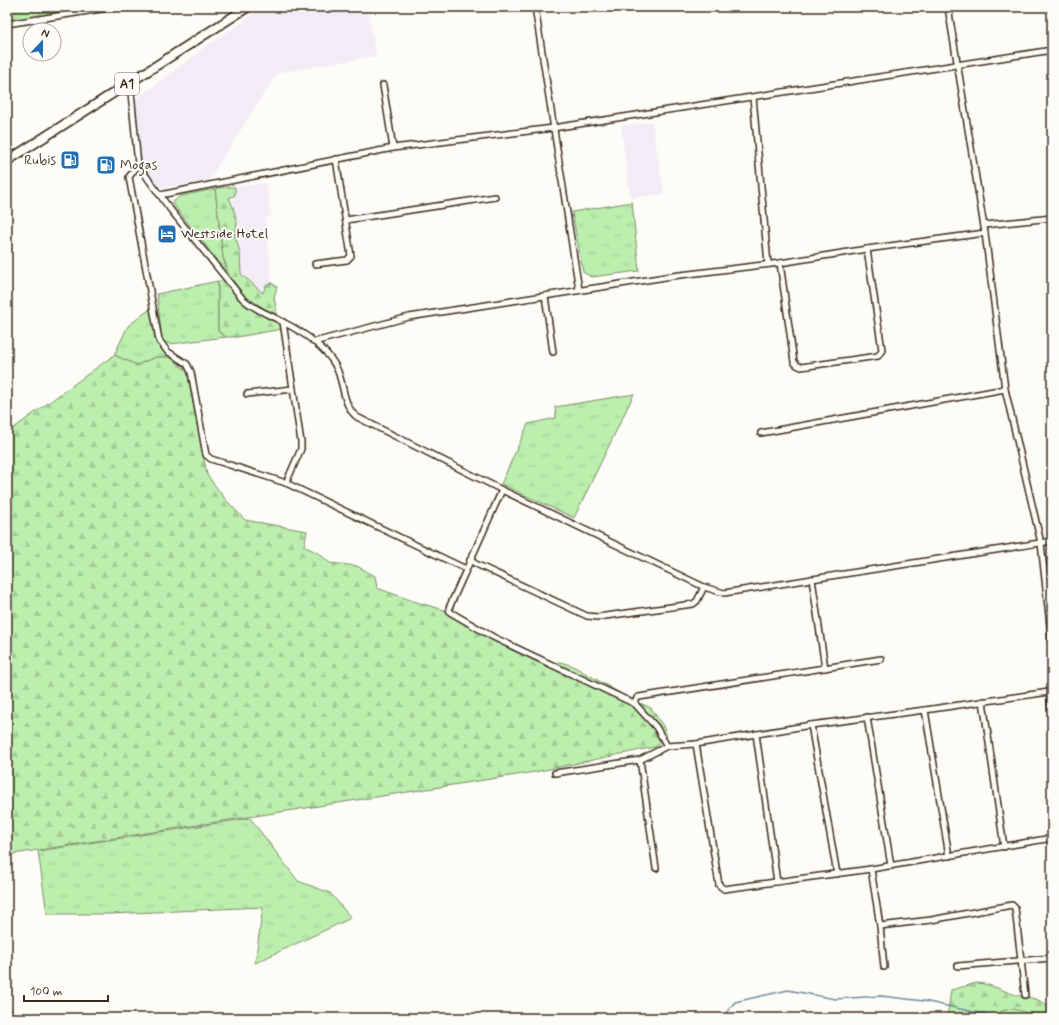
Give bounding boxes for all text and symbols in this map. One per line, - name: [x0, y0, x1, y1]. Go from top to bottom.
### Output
- north arrow: [22, 22, 62, 62]
- text: N: [39, 26, 51, 42]
- road number: A1: [115, 73, 139, 95]
- fuel station icon: Rubis: [59, 149, 81, 171]
- place label: Rubis: [24, 151, 56, 169]
- fuel station icon: Mogas: [95, 154, 117, 176]
- place label: Mogas: [120, 156, 158, 176]
- hotel icon: Westside Hotel: [156, 223, 178, 245]
- place label: Westside Hotel: [181, 225, 268, 243]
- scale bar: [24, 977, 108, 1003]
- text: 100 m: [30, 984, 62, 1000]

